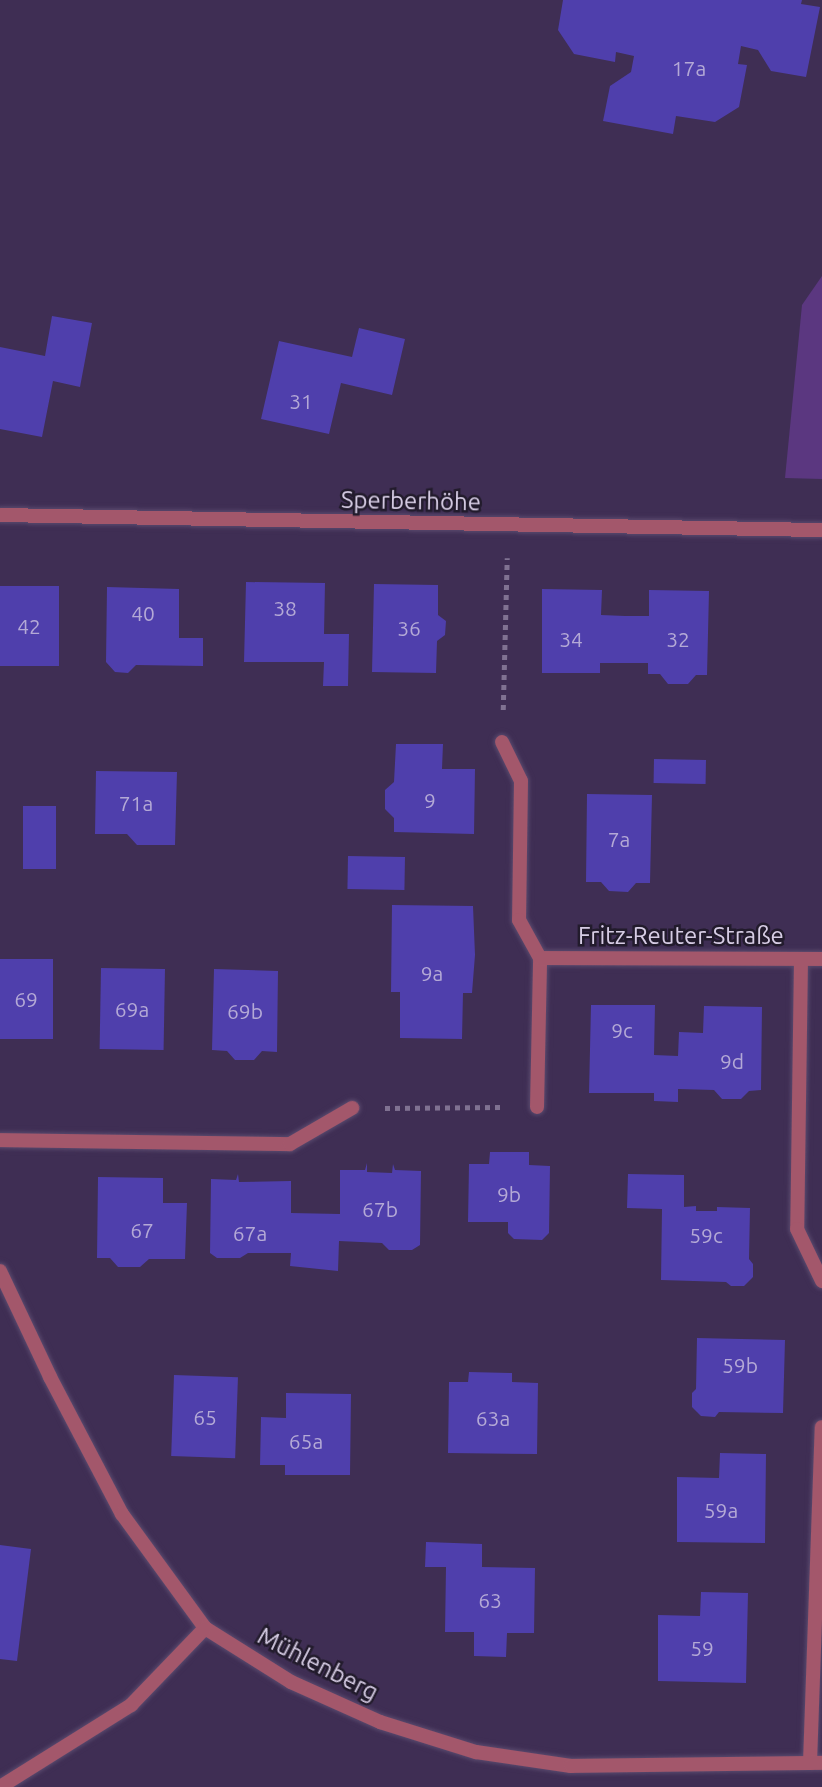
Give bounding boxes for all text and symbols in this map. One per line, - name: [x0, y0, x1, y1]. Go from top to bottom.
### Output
- house number: 17a: [672, 55, 706, 81]
- house number: 31: [289, 388, 313, 414]
- street label: Sperberhöhe: [341, 485, 481, 517]
- house number: 38: [273, 595, 297, 621]
- house number: 40: [131, 600, 155, 626]
- house number: 42: [17, 613, 41, 639]
- house number: 36: [397, 615, 421, 641]
- house number: 34: [559, 626, 583, 652]
- house number: 32: [666, 626, 690, 652]
- house number: 9: [424, 787, 436, 813]
- house number: 71a: [119, 790, 153, 816]
- house number: 7a: [608, 826, 630, 852]
- street label: Fritz-Reuter-Straße: [578, 922, 784, 950]
- house number: 9a: [421, 960, 443, 986]
- house number: 69: [14, 986, 38, 1012]
- house number: 69a: [115, 996, 149, 1022]
- house number: 69b: [227, 998, 263, 1024]
- house number: 9c: [611, 1017, 633, 1043]
- house number: 9d: [720, 1048, 744, 1074]
- house number: 9b: [497, 1181, 521, 1207]
- house number: 67b: [362, 1196, 398, 1222]
- house number: 67: [130, 1217, 154, 1243]
- house number: 67a: [233, 1220, 267, 1246]
- house number: 59c: [689, 1222, 723, 1248]
- house number: 59b: [722, 1352, 758, 1378]
- house number: 65: [193, 1404, 217, 1430]
- house number: 63a: [476, 1405, 510, 1431]
- house number: 65a: [289, 1428, 323, 1454]
- house number: 59a: [704, 1497, 738, 1523]
- house number: 63: [478, 1587, 502, 1613]
- street label: Mühlenberg: [253, 1621, 383, 1707]
- house number: 59: [690, 1635, 714, 1661]

